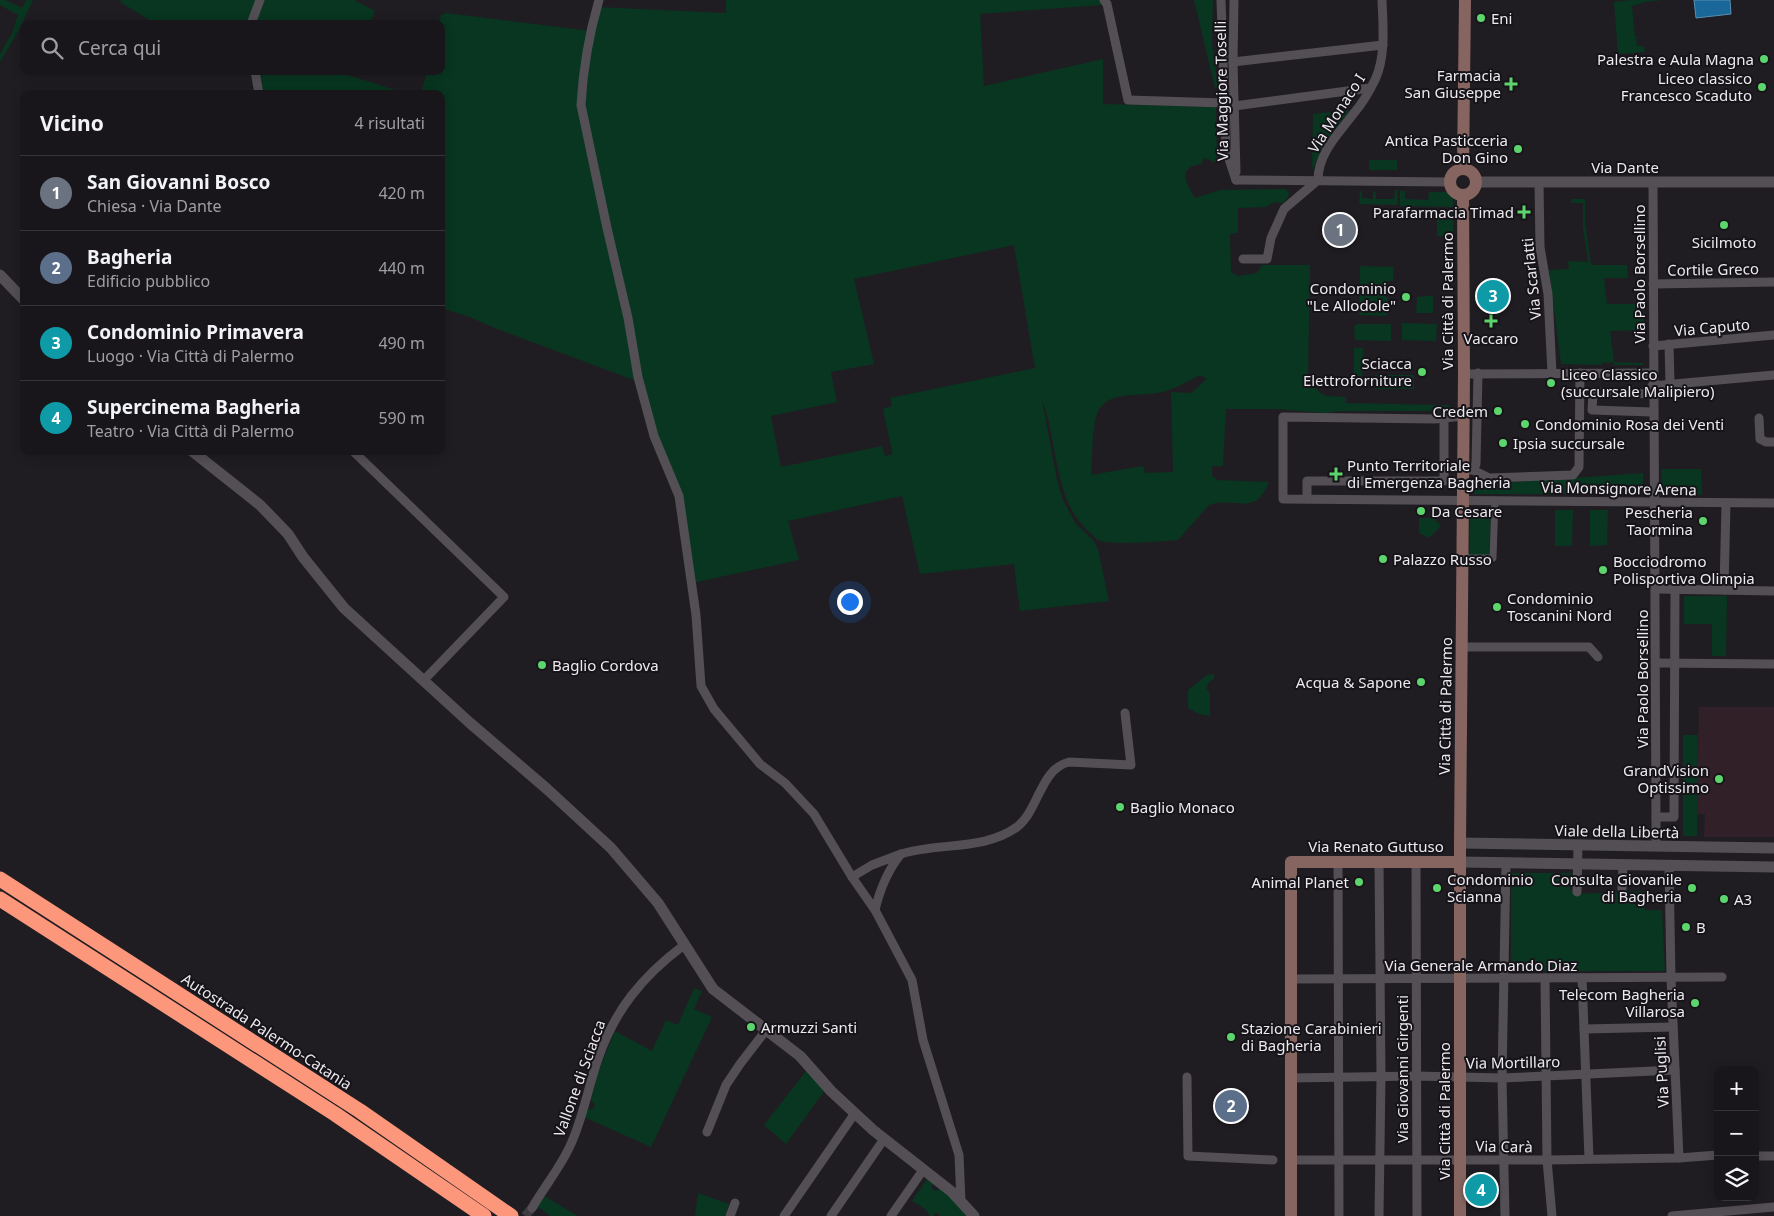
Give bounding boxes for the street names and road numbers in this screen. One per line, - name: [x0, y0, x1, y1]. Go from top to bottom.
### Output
- street label: Via Maggiore Toselli: [1210, 21, 1232, 161]
- street label: Via Monaco I: [1303, 69, 1369, 157]
- street label: Via Dante: [1591, 157, 1659, 177]
- street label: Via Paolo Borsellino: [1629, 204, 1649, 344]
- street label: Via Città di Palermo: [1437, 232, 1457, 370]
- street label: Via Scarlatti: [1517, 237, 1545, 321]
- street label: Cortile Greco: [1667, 258, 1759, 280]
- street label: Via Caputo: [1673, 314, 1751, 340]
- street label: Via Monsignore Arena: [1541, 477, 1697, 499]
- street label: Via Paolo Borsellino: [1632, 609, 1652, 749]
- street label: Via Città di Palermo: [1434, 637, 1456, 775]
- street label: Viale della Libertà: [1554, 820, 1680, 842]
- street label: Via Renato Guttuso: [1308, 836, 1444, 856]
- street label: Via Generale Armando Diaz: [1385, 955, 1577, 975]
- street label: Autostrada Palermo-Catania: [178, 968, 356, 1094]
- street label: Via Giovanni Girgenti: [1392, 995, 1412, 1143]
- street label: Vallone di Sciacca: [549, 1017, 609, 1139]
- street label: Via Puglisi: [1649, 1036, 1673, 1108]
- street label: Via Città di Palermo: [1434, 1042, 1454, 1180]
- street label: Via Mortillaro: [1466, 1051, 1560, 1073]
- street label: Via Carà: [1475, 1136, 1533, 1156]

